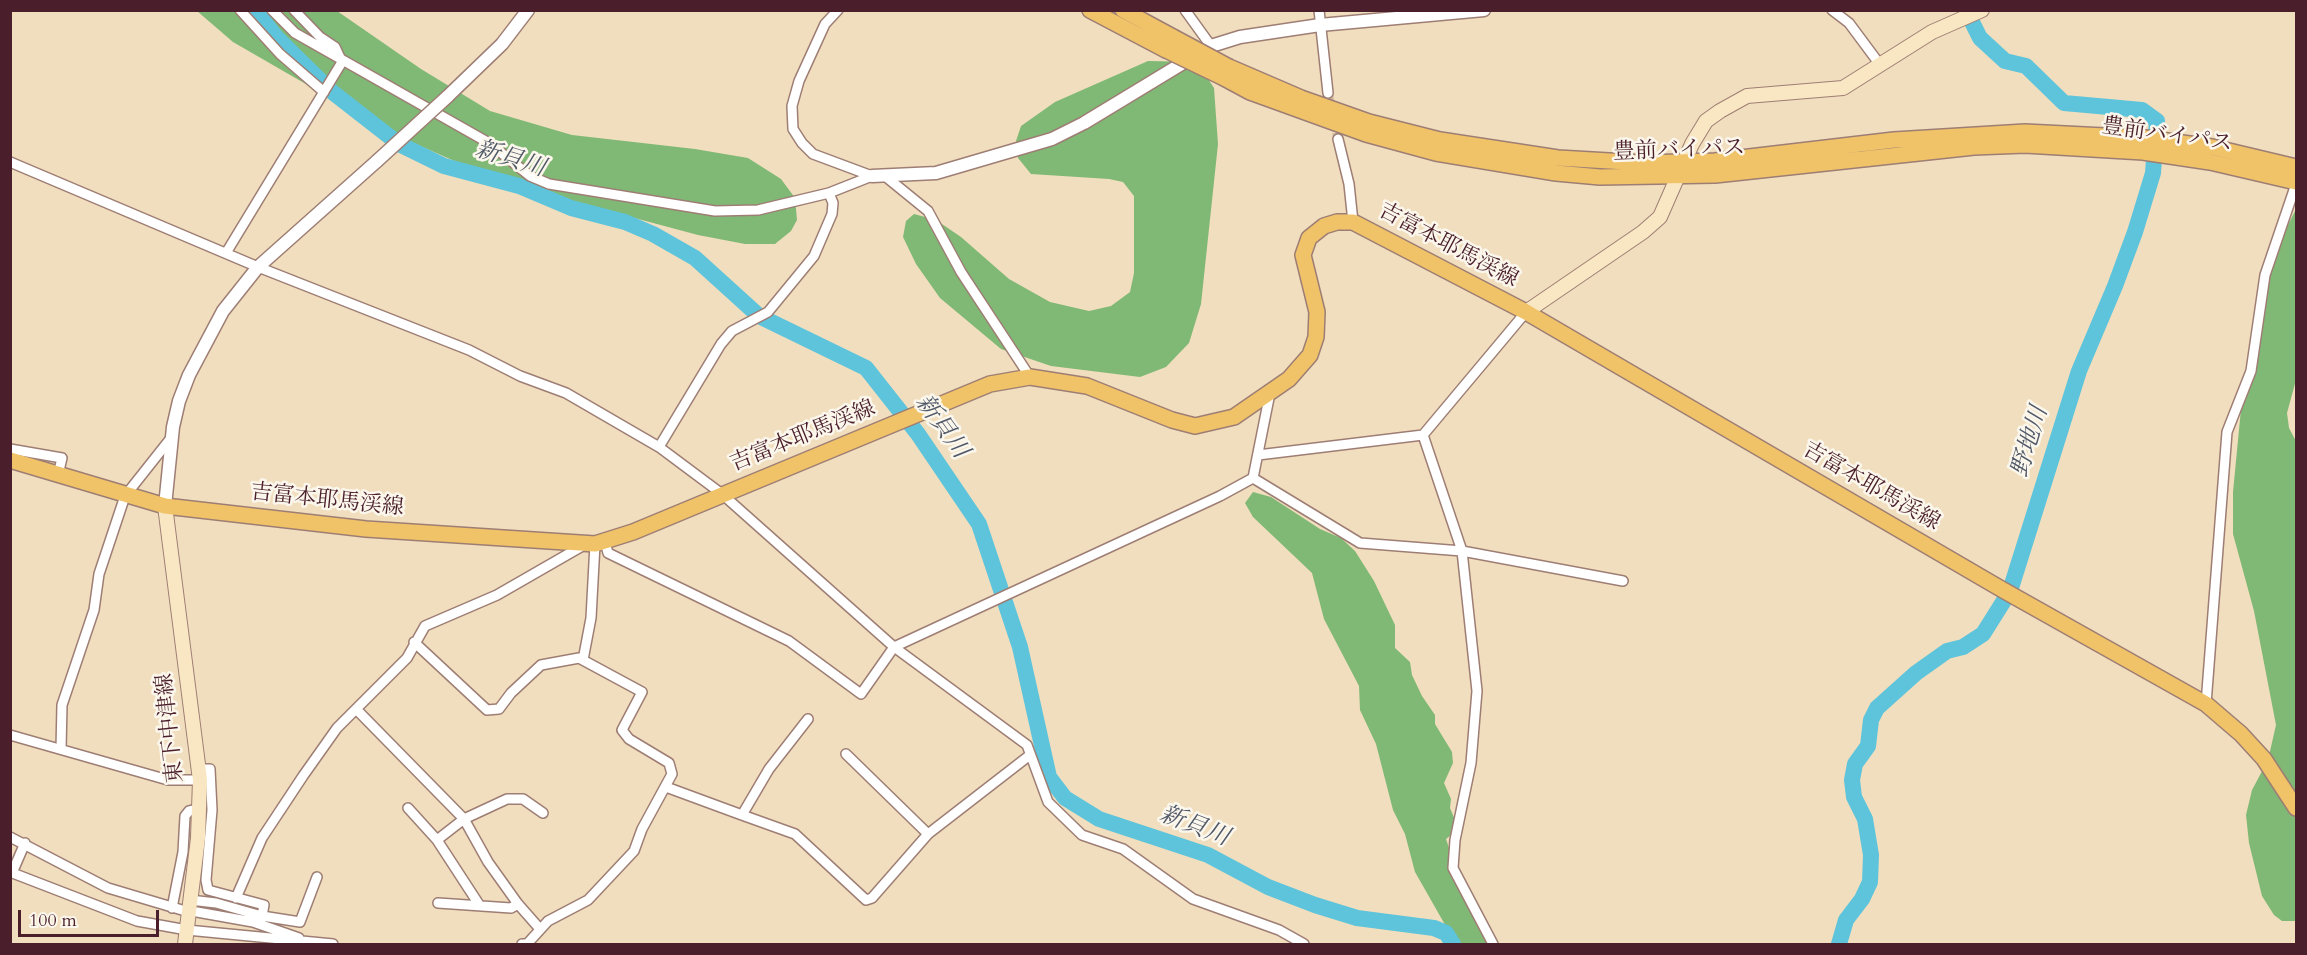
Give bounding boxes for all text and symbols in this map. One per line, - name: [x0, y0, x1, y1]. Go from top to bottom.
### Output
- street label: 豊前バイパス: [2100, 114, 2234, 158]
- water label: 新貝川: [471, 136, 549, 184]
- street label: 豊前バイパス: [1613, 136, 1745, 166]
- street label: 吉富本耶馬渓線: [1374, 198, 1522, 294]
- water label: 新貝川: [908, 389, 974, 465]
- street label: 吉富本耶馬渓線: [727, 396, 879, 478]
- water label: 野地川: [2007, 403, 2055, 481]
- street label: 吉富本耶馬渓線: [1798, 437, 1944, 537]
- street label: 吉富本耶馬渓線: [249, 480, 405, 522]
- street label: 東下中津線: [152, 672, 190, 784]
- water label: 新貝川: [1155, 801, 1233, 853]
- scale bar: [21, 898, 162, 936]
- text: 100 m: [29, 908, 77, 933]

